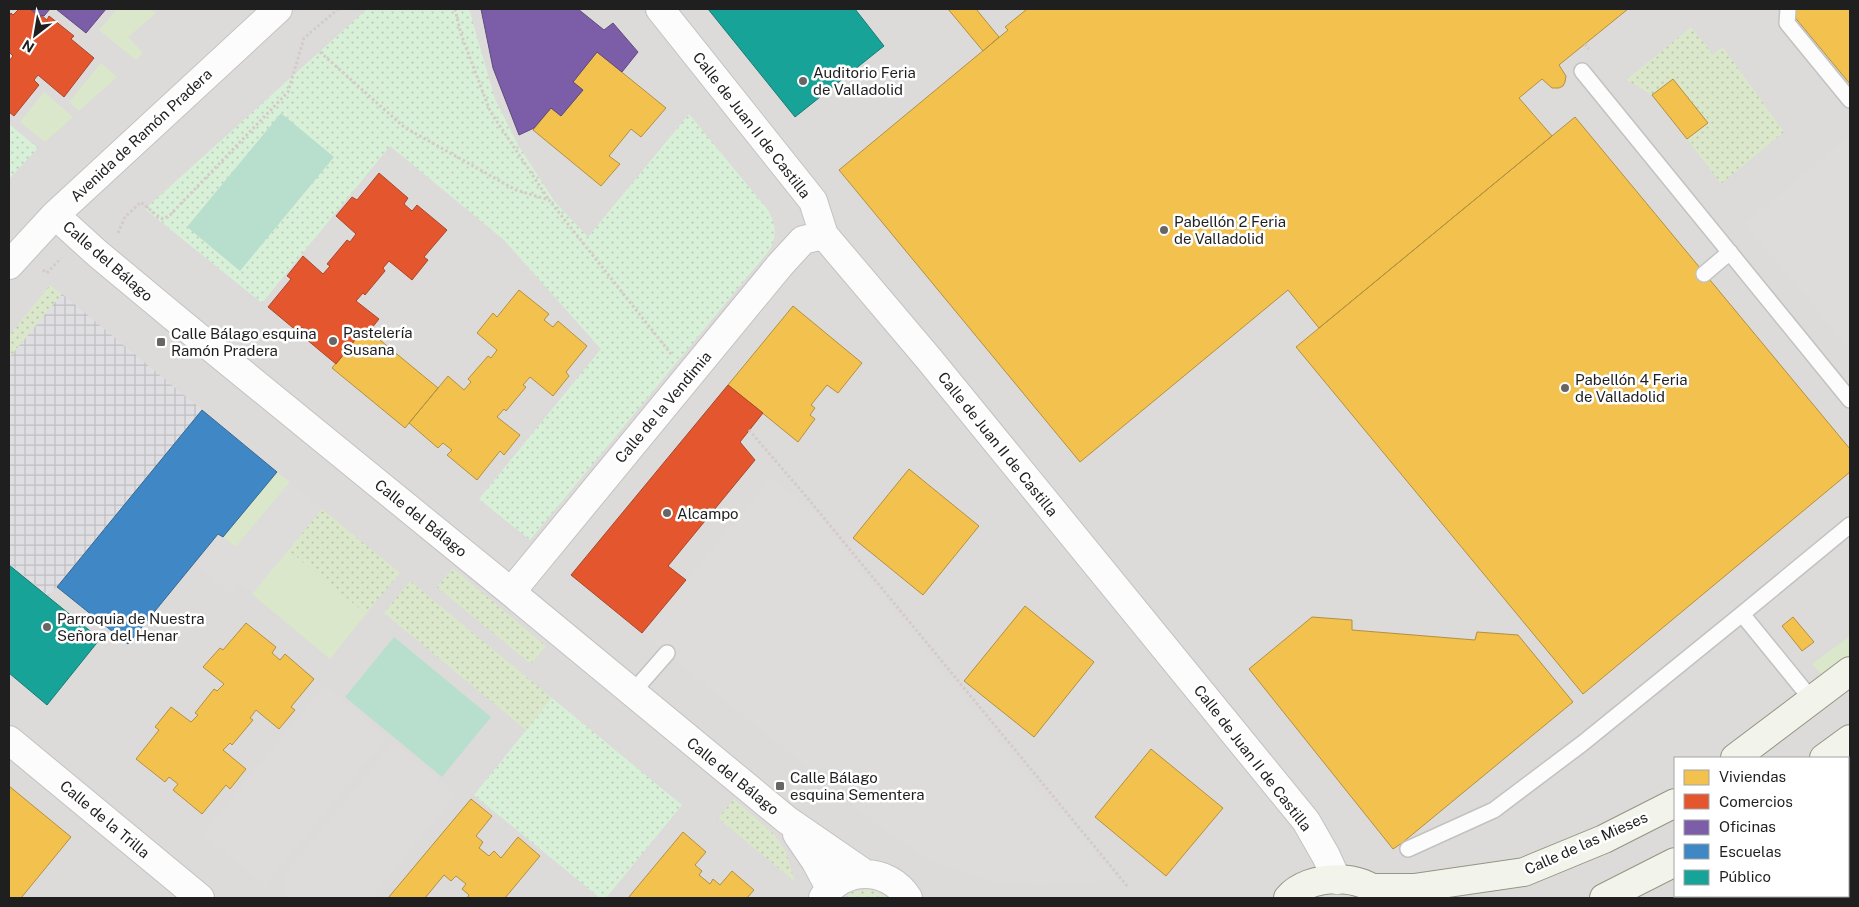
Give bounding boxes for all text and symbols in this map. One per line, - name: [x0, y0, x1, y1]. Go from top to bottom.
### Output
- north arrow: [10, 10, 60, 60]
- text: N: [19, 36, 37, 56]
- street label: Calle de Juan II de Castilla: [690, 49, 814, 201]
- place label: Auditorio Feria de Valladolid: [813, 64, 916, 98]
- street label: Avenida de Ramón Pradera: [67, 65, 215, 205]
- marker: Auditorio Feria de Valladolid: [797, 75, 809, 87]
- place label: Pabellón 2 Feria de Valladolid: [1174, 213, 1286, 247]
- street label: Calle del Bálago: [60, 217, 156, 305]
- marker: Pabellón 2 Feria de Valladolid: [1158, 224, 1170, 236]
- place label: Pastelería Susana: [343, 324, 413, 358]
- place label: Calle Bálago esquina Ramón Pradera: [171, 325, 317, 359]
- marker: Pastelería Susana: [327, 335, 339, 347]
- marker: Calle Bálago esquina Ramón Pradera: [155, 336, 167, 348]
- street label: Calle de la Vendimia: [611, 348, 715, 466]
- street label: Calle de Juan II de Castilla: [935, 369, 1061, 519]
- place label: Pabellón 4 Feria de Valladolid: [1575, 371, 1688, 405]
- marker: Pabellón 4 Feria de Valladolid: [1559, 382, 1571, 394]
- street label: Calle del Bálago: [372, 476, 470, 560]
- place label: Alcampo: [677, 505, 739, 522]
- marker: Alcampo: [661, 507, 673, 519]
- place label: Parroquia de Nuestra Señora del Henar: [57, 610, 205, 644]
- marker: Parroquia de Nuestra Señora del Henar: [41, 621, 53, 633]
- street label: Calle de Juan II de Castilla: [1191, 682, 1315, 834]
- street label: Calle del Bálago: [684, 734, 782, 818]
- legend: [1674, 757, 1849, 897]
- text: Viviendas: [1719, 768, 1786, 785]
- place label: Calle Bálago esquina Sementera: [790, 769, 925, 803]
- street label: Calle de la Trilla: [57, 777, 153, 861]
- marker: Calle Bálago esquina Sementera: [774, 780, 786, 792]
- text: Comercios: [1719, 793, 1793, 810]
- street label: Calle de las Mieses: [1522, 808, 1650, 878]
- text: Oficinas: [1719, 818, 1776, 835]
- text: Escuelas: [1719, 843, 1781, 860]
- text: Público: [1719, 868, 1771, 885]

